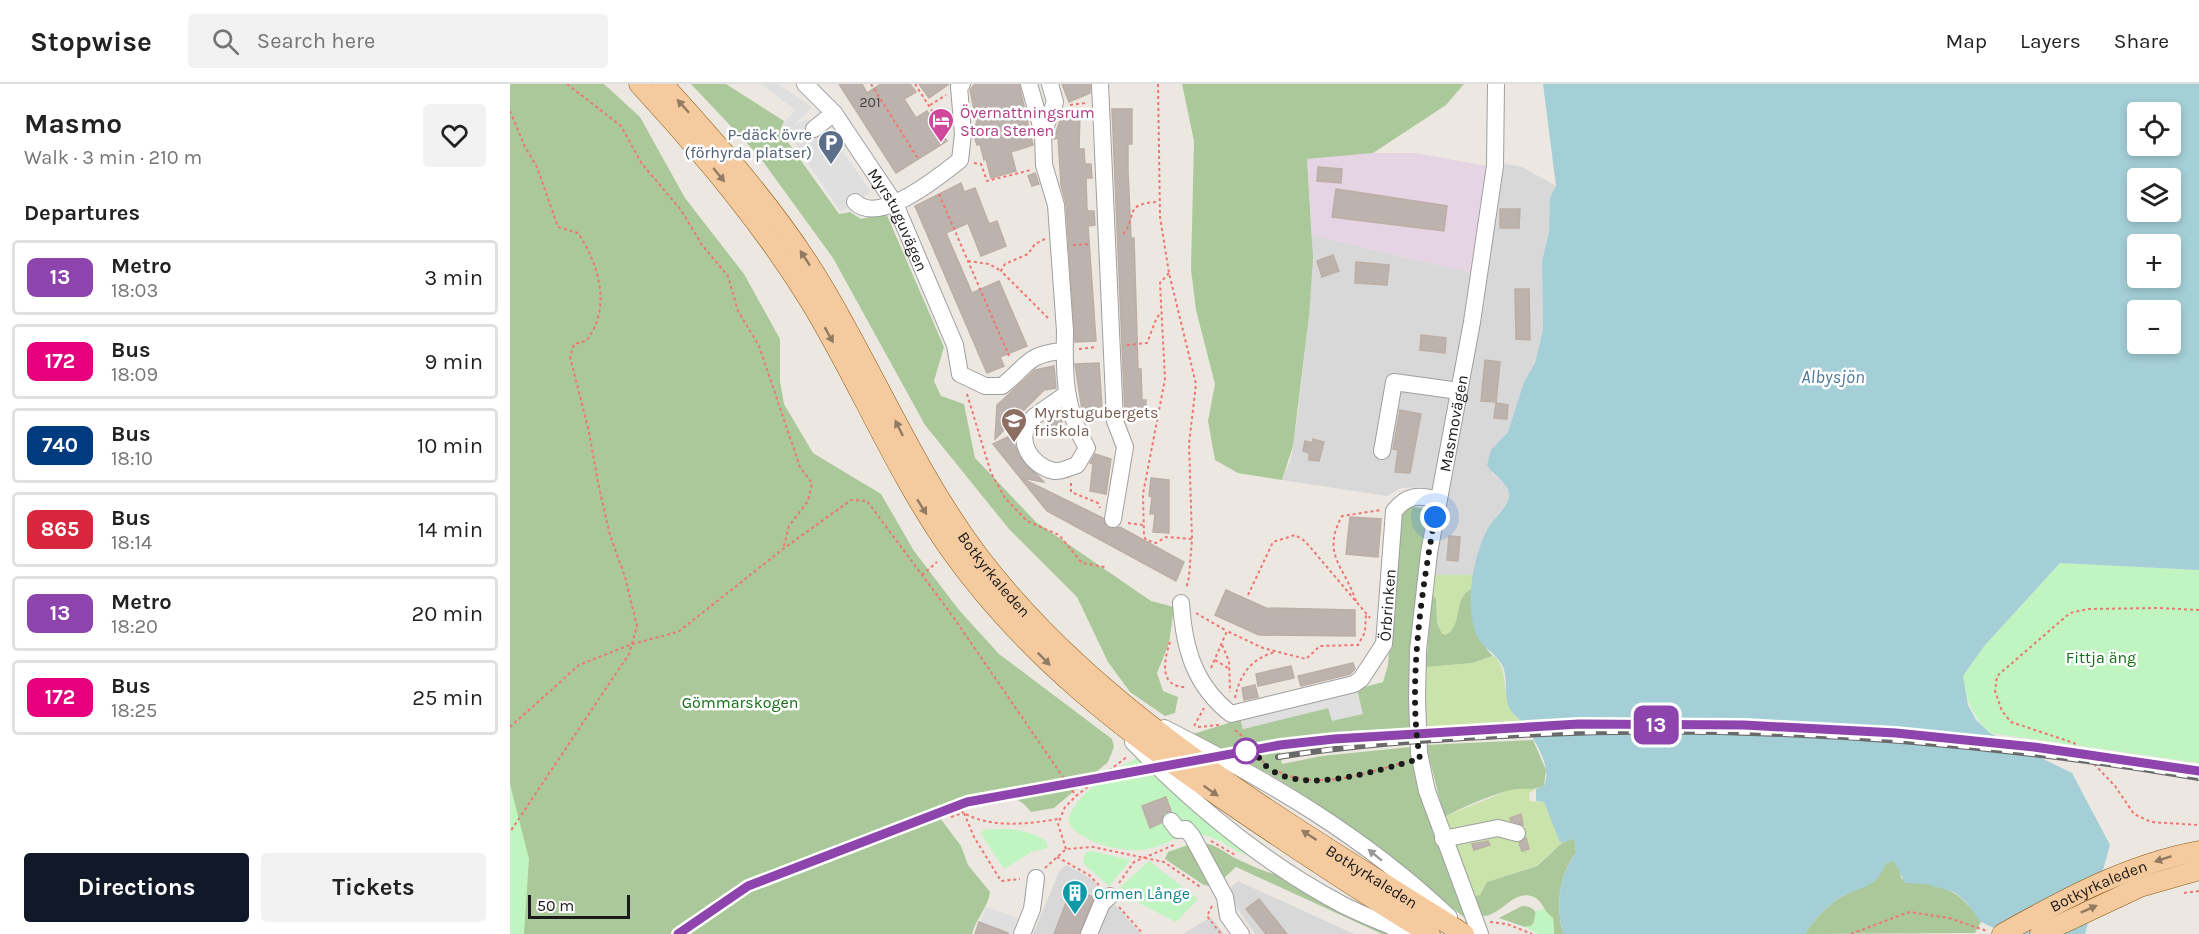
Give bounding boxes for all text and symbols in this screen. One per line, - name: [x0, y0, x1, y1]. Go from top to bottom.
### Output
- search box: [188, 14, 608, 68]
- text: Stopwise: [30, 25, 152, 58]
- icon: search: [209, 25, 242, 58]
- text: Search here: [257, 28, 375, 54]
- text: Map: [1945, 29, 1987, 53]
- text: Layers: [2020, 29, 2081, 53]
- text: Share: [2114, 29, 2169, 53]
- house number: 201: [859, 94, 881, 111]
- one-way arrow: [676, 98, 690, 113]
- map controls: [2127, 102, 2181, 354]
- button: locate: [2127, 102, 2181, 156]
- place label: Övernattningsrum Stora Stenen: [960, 103, 1095, 140]
- button: heart: [423, 104, 486, 167]
- hotel icon: Övernattningsrum Stora Stenen: [926, 106, 956, 144]
- text: Masmo: [24, 107, 122, 140]
- place label: P-däck övre (förhyrda platser): [685, 125, 812, 162]
- parking icon: P-däck övre (förhyrda platser): [816, 128, 846, 166]
- text: Walk · 3 min · 210 m: [24, 146, 202, 169]
- street label: Myrstuguvägen: [864, 165, 932, 274]
- one-way arrow: [713, 167, 726, 183]
- button: layers: [2127, 168, 2181, 222]
- text: Departures: [24, 200, 140, 226]
- button: +: [2127, 234, 2181, 288]
- one-way arrow: [799, 249, 810, 266]
- text: Metro: [111, 253, 172, 279]
- text: 13: [50, 265, 70, 289]
- text: 3 min: [424, 265, 483, 291]
- text: 18:03: [111, 279, 158, 302]
- button: −: [2127, 300, 2181, 354]
- one-way arrow: [824, 327, 834, 344]
- text: Bus: [111, 337, 151, 363]
- text: 172: [45, 349, 75, 373]
- text: 9 min: [425, 349, 483, 375]
- text: 18:09: [111, 363, 158, 386]
- water label: Albysjön: [1801, 366, 1865, 388]
- street label: Masmovägen: [1435, 373, 1472, 473]
- place label: Myrstugubergets friskola: [1034, 403, 1159, 440]
- school or university icon: Myrstugubergets friskola: [999, 406, 1029, 444]
- one-way arrow: [894, 420, 903, 437]
- text: Bus: [111, 421, 151, 447]
- text: 740: [42, 433, 78, 457]
- text: 10 min: [417, 433, 483, 459]
- text: 18:10: [111, 447, 153, 470]
- one-way arrow: [917, 499, 928, 515]
- your location: [1420, 502, 1450, 532]
- text: Bus: [111, 505, 151, 531]
- text: 865: [41, 517, 79, 541]
- text: 14 min: [418, 517, 483, 543]
- street label: Botkyrkaleden: [954, 528, 1034, 621]
- text: 18:14: [111, 531, 152, 554]
- street label: Örbrinken: [1375, 568, 1400, 642]
- text: Metro: [111, 589, 172, 615]
- text: 13: [50, 601, 70, 625]
- text: 20 min: [412, 601, 483, 627]
- text: 18:20: [111, 615, 158, 638]
- park label: Fittja äng: [2066, 648, 2136, 667]
- one-way arrow: [1037, 651, 1051, 666]
- text: Bus: [111, 673, 151, 699]
- text: 172: [45, 685, 75, 709]
- text: 25 min: [412, 685, 483, 711]
- park label: Gömmarskogen: [682, 693, 798, 712]
- text: 18:25: [111, 699, 157, 722]
- line badge: 13: [1629, 706, 1683, 744]
- text: 13: [1646, 713, 1666, 737]
- unlabelled marker: [1233, 738, 1259, 764]
- one-way arrow: [1202, 785, 1218, 797]
- one-way arrow: [1301, 829, 1317, 840]
- street label: Botkyrkaleden: [1322, 841, 1421, 912]
- one-way arrow: [1367, 849, 1382, 861]
- button: Directions: [24, 853, 249, 922]
- button: Tickets: [261, 853, 486, 922]
- one-way arrow: [2154, 855, 2172, 864]
- street label: Botkyrkaleden: [2047, 856, 2150, 916]
- building icon: Ormen Långe: [1060, 878, 1090, 916]
- place label: Ormen Långe: [1094, 884, 1190, 903]
- scale bar: [528, 892, 630, 920]
- text: 50 m: [537, 896, 574, 915]
- one-way arrow: [2081, 905, 2098, 914]

